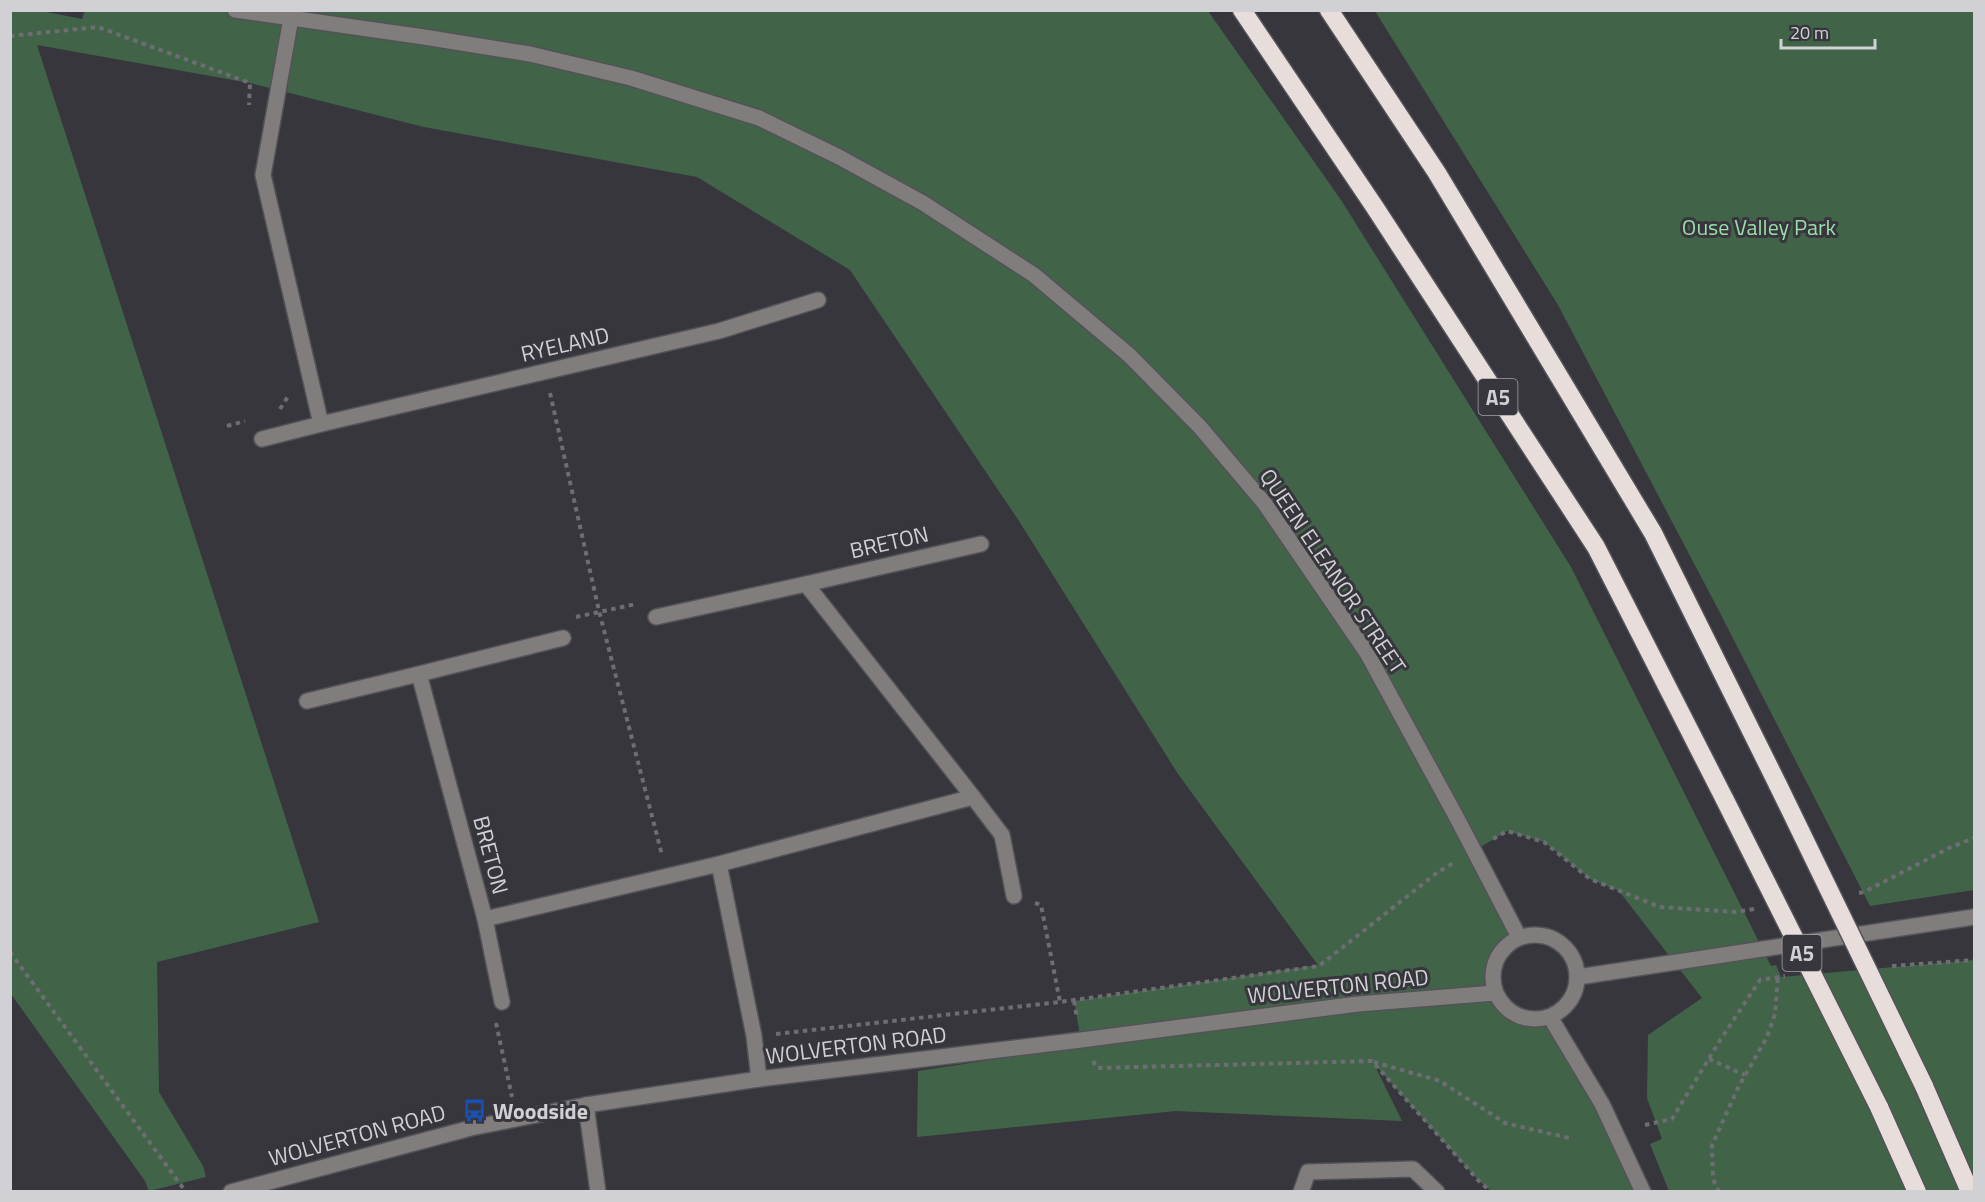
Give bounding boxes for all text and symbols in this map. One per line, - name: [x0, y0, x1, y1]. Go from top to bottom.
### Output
- scale bar: [1781, 12, 1876, 50]
- text: 20 m: [1790, 19, 1829, 46]
- park label: Ouse Valley Park: [1682, 210, 1837, 244]
- street label: RYELAND: [517, 317, 613, 371]
- road number: A5: [1478, 379, 1518, 415]
- street label: QUEEN ELEANOR STREET: [1251, 461, 1415, 681]
- street label: BRETON: [846, 516, 932, 568]
- street label: BRETON: [464, 812, 518, 898]
- road number: A5: [1782, 935, 1822, 971]
- street label: WOLVERTON ROAD: [1246, 960, 1430, 1012]
- street label: WOLVERTON ROAD: [764, 1017, 948, 1073]
- place label: Woodside: [493, 1094, 588, 1128]
- street label: WOLVERTON ROAD: [265, 1095, 449, 1175]
- bus stop icon: Woodside: [462, 1098, 488, 1124]

